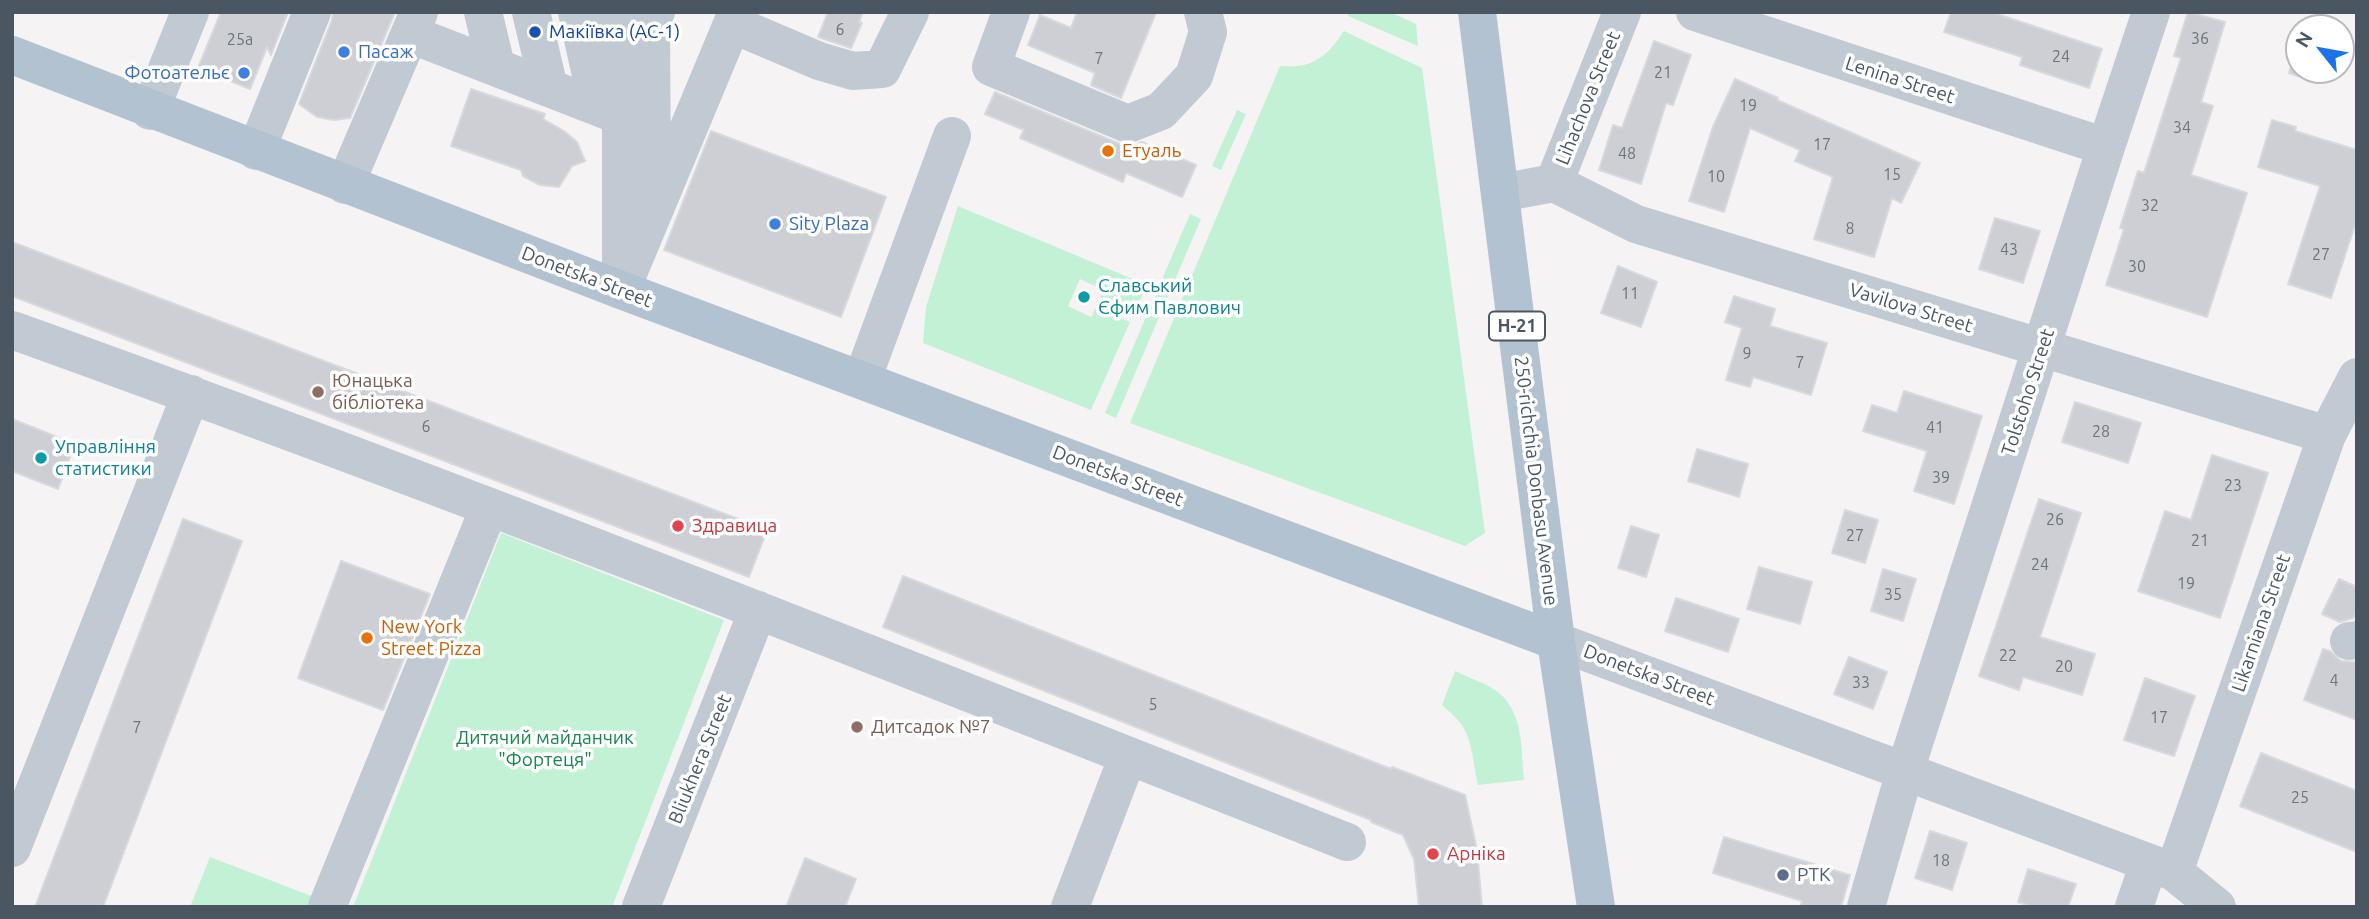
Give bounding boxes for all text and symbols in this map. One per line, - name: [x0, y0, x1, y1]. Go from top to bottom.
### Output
- north arrow: [2285, 14, 2355, 84]
- house number: 6: [835, 20, 845, 40]
- place label: Макіївка (АС-1): [549, 21, 680, 43]
- marker: Макіївка (АС-1): [527, 24, 543, 40]
- text: N: [2291, 27, 2317, 51]
- street label: Lihachova Street: [1551, 28, 1625, 168]
- house number: 36: [2191, 29, 2209, 49]
- house number: 25а: [227, 30, 253, 50]
- place label: Пасаж: [358, 41, 414, 63]
- marker: Пасаж: [336, 44, 352, 60]
- house number: 24: [2052, 47, 2070, 67]
- house number: 7: [1094, 49, 1104, 69]
- street label: Lenina Street: [1842, 52, 1958, 108]
- place label: Фотоательє: [124, 62, 230, 84]
- house number: 21: [1654, 63, 1672, 83]
- marker: Фотоательє: [236, 65, 252, 81]
- house number: 19: [1739, 96, 1757, 116]
- house number: 34: [2173, 118, 2191, 138]
- house number: 17: [1813, 135, 1831, 155]
- place label: Етуаль: [1122, 140, 1181, 162]
- marker: Етуаль: [1100, 143, 1116, 159]
- house number: 48: [1618, 144, 1636, 164]
- house number: 15: [1883, 165, 1901, 185]
- house number: 10: [1707, 167, 1725, 187]
- house number: 32: [2141, 196, 2159, 216]
- place label: Sity Plaza: [789, 213, 869, 235]
- marker: Sity Plaza: [767, 216, 783, 232]
- house number: 8: [1845, 219, 1855, 239]
- house number: 43: [2000, 240, 2018, 260]
- street label: Donetska Street: [518, 242, 656, 312]
- house number: 27: [2312, 245, 2330, 265]
- house number: 30: [2128, 257, 2146, 277]
- place label: Славський Єфим Павлович: [1098, 275, 1241, 319]
- street label: Vavilova Street: [1847, 278, 1975, 338]
- house number: 11: [1621, 284, 1639, 304]
- marker: Славський Єфим Павлович: [1076, 289, 1092, 305]
- road number: Н-21: [1489, 312, 1545, 340]
- street label: Tolstoho Street: [1997, 326, 2059, 458]
- house number: 9: [1742, 344, 1752, 364]
- house number: 7: [1795, 353, 1805, 373]
- street label: 250-richchia Donbasu Avenue: [1509, 355, 1563, 607]
- place label: Юнацька бібліотека: [332, 370, 424, 414]
- marker: Юнацька бібліотека: [310, 384, 326, 400]
- house number: 6: [421, 417, 431, 437]
- house number: 41: [1926, 418, 1944, 438]
- house number: 28: [2092, 422, 2110, 442]
- place label: Управління статистики: [55, 436, 156, 480]
- street label: Donetska Street: [1049, 441, 1187, 511]
- marker: Управління статистики: [33, 450, 49, 466]
- house number: 39: [1932, 468, 1950, 488]
- house number: 23: [2224, 476, 2242, 496]
- house number: 26: [2046, 510, 2064, 530]
- place label: Здравица: [692, 515, 777, 537]
- marker: Здравица: [670, 518, 686, 534]
- house number: 27: [1846, 526, 1864, 546]
- house number: 21: [2191, 531, 2209, 551]
- street label: Likarniana Street: [2227, 551, 2295, 695]
- house number: 24: [2031, 555, 2049, 575]
- house number: 19: [2177, 574, 2195, 594]
- house number: 35: [1884, 585, 1902, 605]
- place label: New York Street Pizza: [381, 616, 482, 660]
- marker: New York Street Pizza: [359, 630, 375, 646]
- street label: Donetska Street: [1580, 640, 1718, 710]
- house number: 22: [1999, 646, 2017, 666]
- house number: 20: [2055, 657, 2073, 677]
- house number: 4: [2329, 671, 2339, 691]
- house number: 33: [1852, 673, 1870, 693]
- street label: Bliukhera Street: [664, 691, 736, 827]
- house number: 5: [1148, 695, 1158, 715]
- house number: 17: [2150, 708, 2168, 728]
- place label: Дитсадок №7: [871, 716, 991, 738]
- house number: 7: [132, 718, 142, 738]
- marker: Дитсадок №7: [849, 719, 865, 735]
- park label: Дитячий майданчик "Фортеця": [456, 727, 634, 771]
- house number: 25: [2291, 788, 2309, 808]
- place label: Арніка: [1447, 843, 1506, 865]
- marker: Арніка: [1425, 846, 1441, 862]
- house number: 18: [1932, 851, 1950, 871]
- place label: РТК: [1797, 864, 1831, 886]
- marker: РТК: [1775, 867, 1791, 883]

